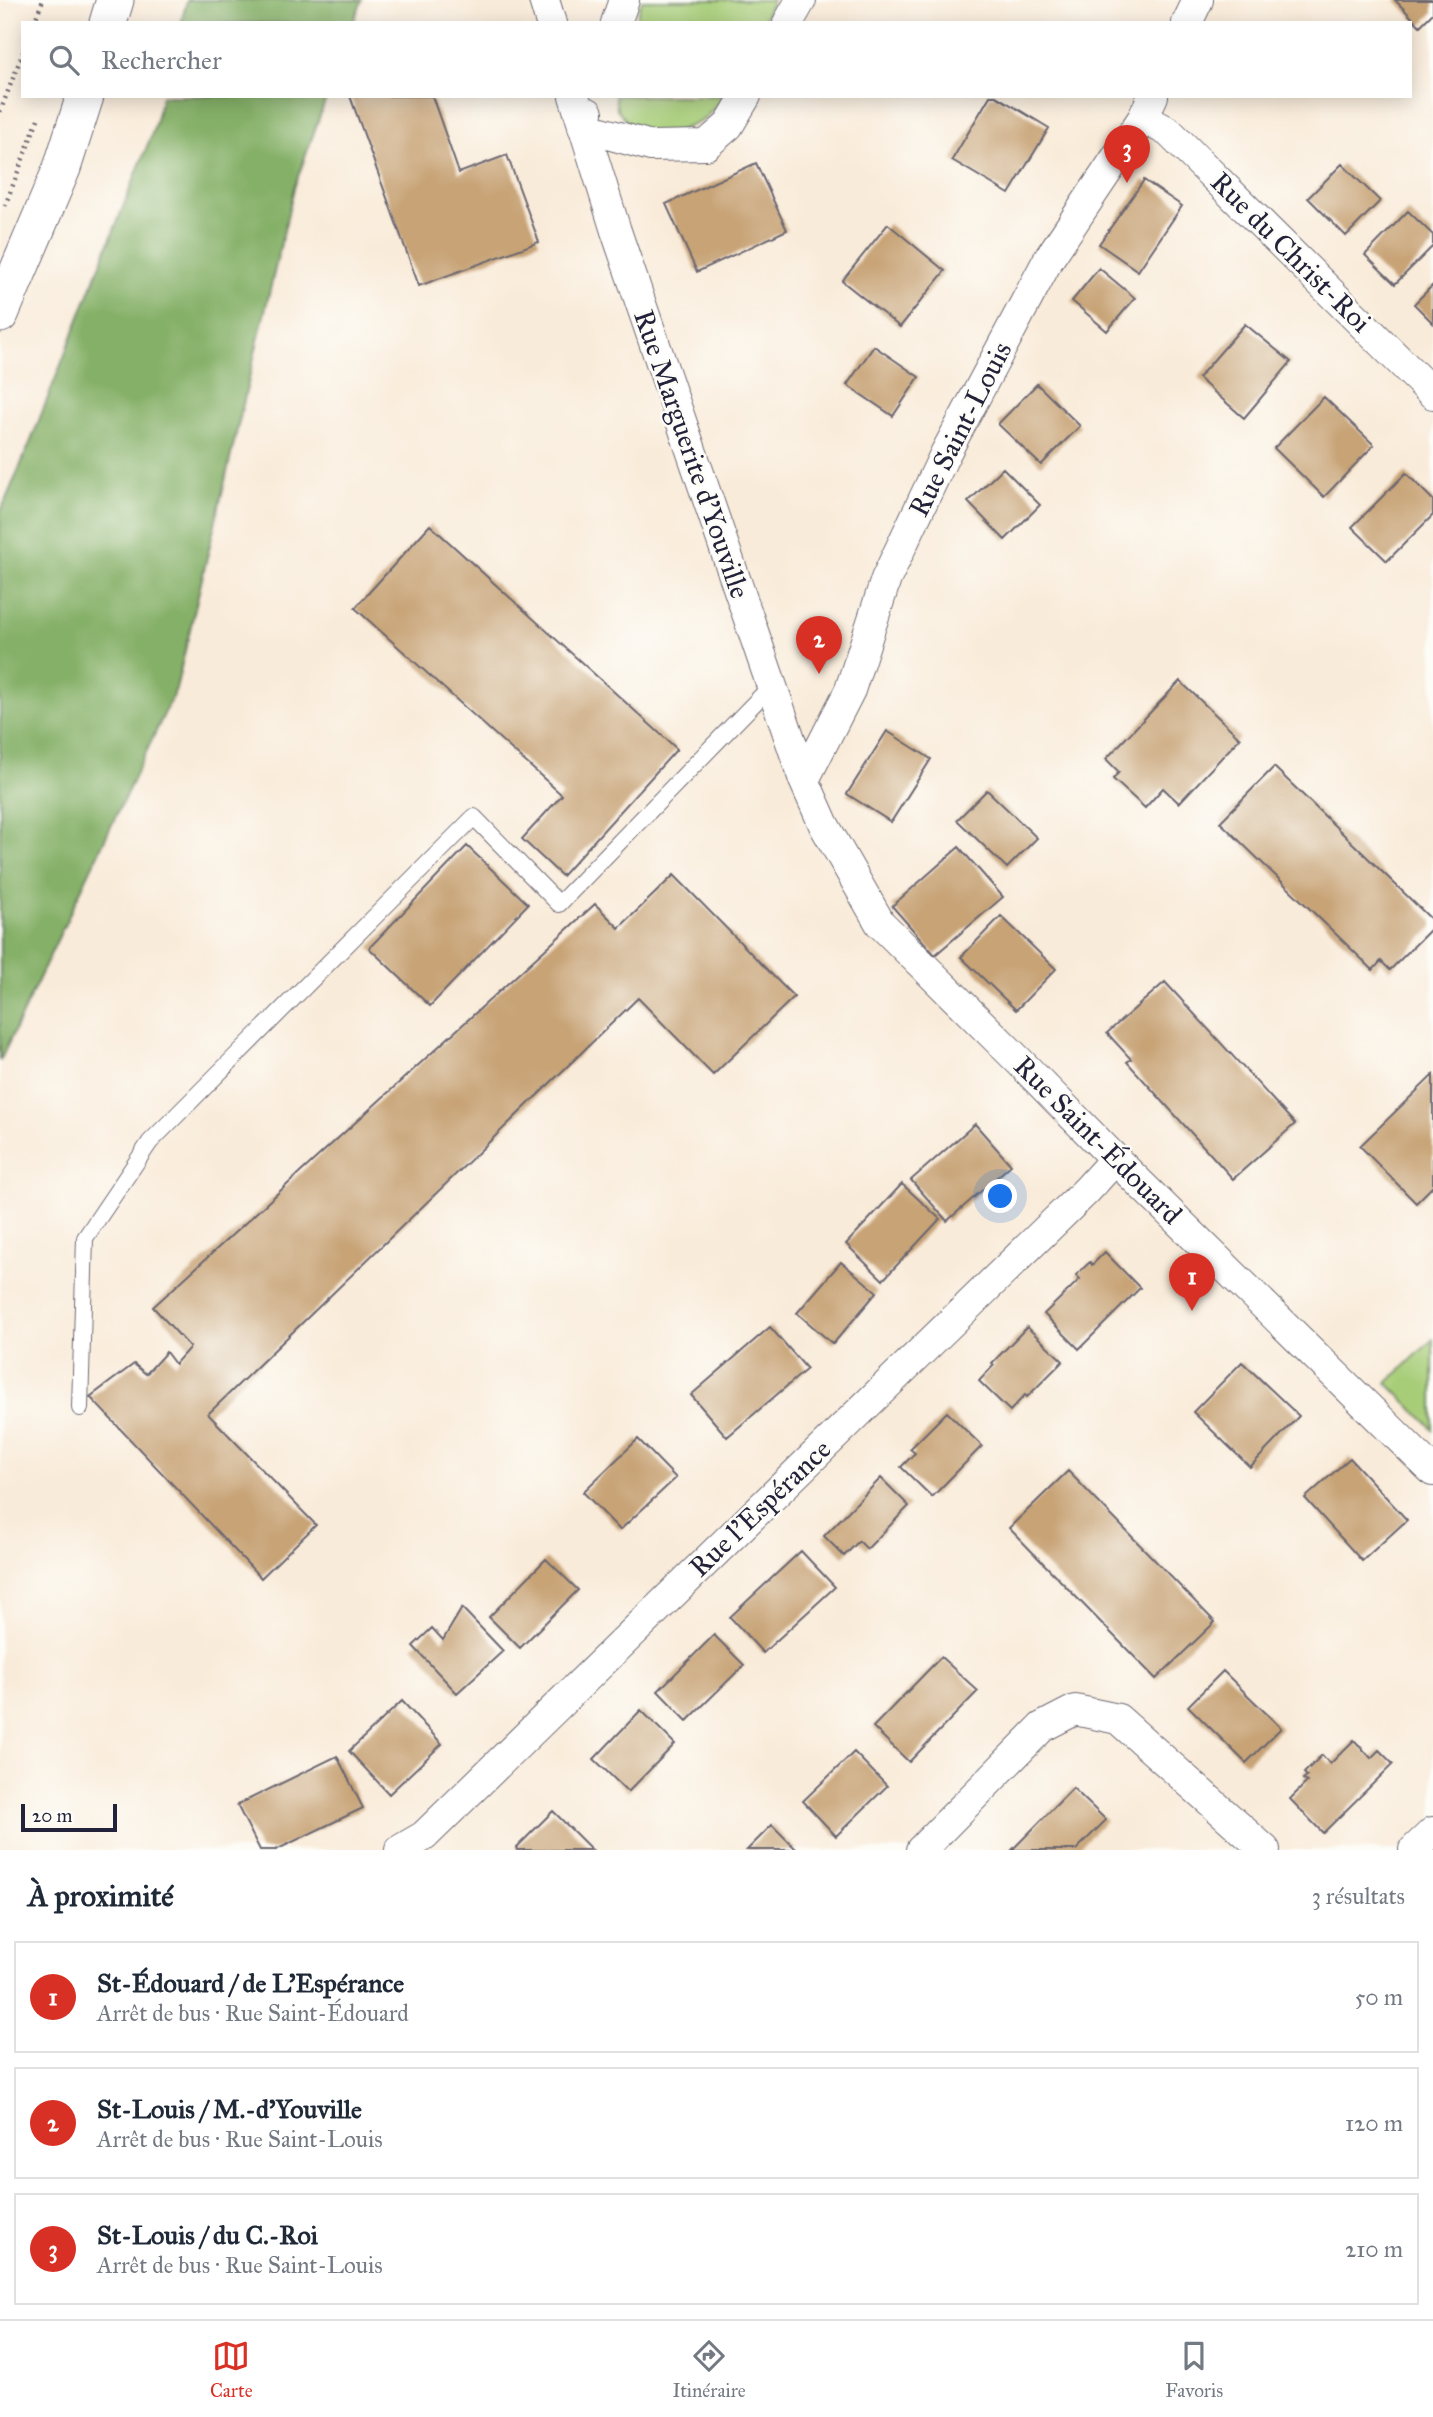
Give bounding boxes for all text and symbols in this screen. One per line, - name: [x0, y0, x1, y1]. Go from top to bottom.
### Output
- search box: [21, 21, 1412, 98]
- icon: search: [45, 41, 83, 79]
- text: Rechercher: [101, 44, 222, 76]
- pin: 3: [1104, 125, 1150, 183]
- street label: Rue du Christ-Roi: [1203, 164, 1379, 340]
- street label: Rue Marguerite d'Youville: [626, 305, 758, 603]
- street label: Rue Saint-Louis: [901, 336, 1019, 522]
- pin: 2: [796, 616, 842, 674]
- street label: Rue Saint-Édouard: [1007, 1049, 1189, 1231]
- your location: [983, 1179, 1017, 1213]
- pin: 1: [1169, 1253, 1215, 1311]
- street label: Rue l'Espérance: [682, 1432, 838, 1584]
- scale bar: [21, 1801, 117, 1833]
- text: 20 m: [32, 1804, 73, 1827]
- text: À proximité: [28, 1878, 174, 1914]
- text: 3 résultats: [1312, 1882, 1405, 1910]
- text: St-Édouard / de L'Espérance: [97, 1967, 404, 1999]
- text: 1: [48, 1983, 58, 2011]
- text: 50 m: [1355, 1983, 1403, 2011]
- text: Arrêt de bus · Rue Saint-Édouard: [97, 1999, 409, 2027]
- text: St-Louis / M.-d'Youville: [97, 2093, 362, 2125]
- text: 2: [47, 2109, 59, 2137]
- text: 120 m: [1345, 2109, 1403, 2137]
- text: Arrêt de bus · Rue Saint-Louis: [97, 2125, 383, 2153]
- text: St-Louis / du C.-Roi: [97, 2219, 318, 2251]
- text: 3: [48, 2235, 58, 2263]
- text: 210 m: [1345, 2235, 1403, 2263]
- text: Arrêt de bus · Rue Saint-Louis: [97, 2251, 383, 2279]
- tab: Carte: [210, 2337, 253, 2402]
- tab: Itinéraire: [672, 2337, 746, 2402]
- tab: Favoris: [1165, 2337, 1223, 2402]

